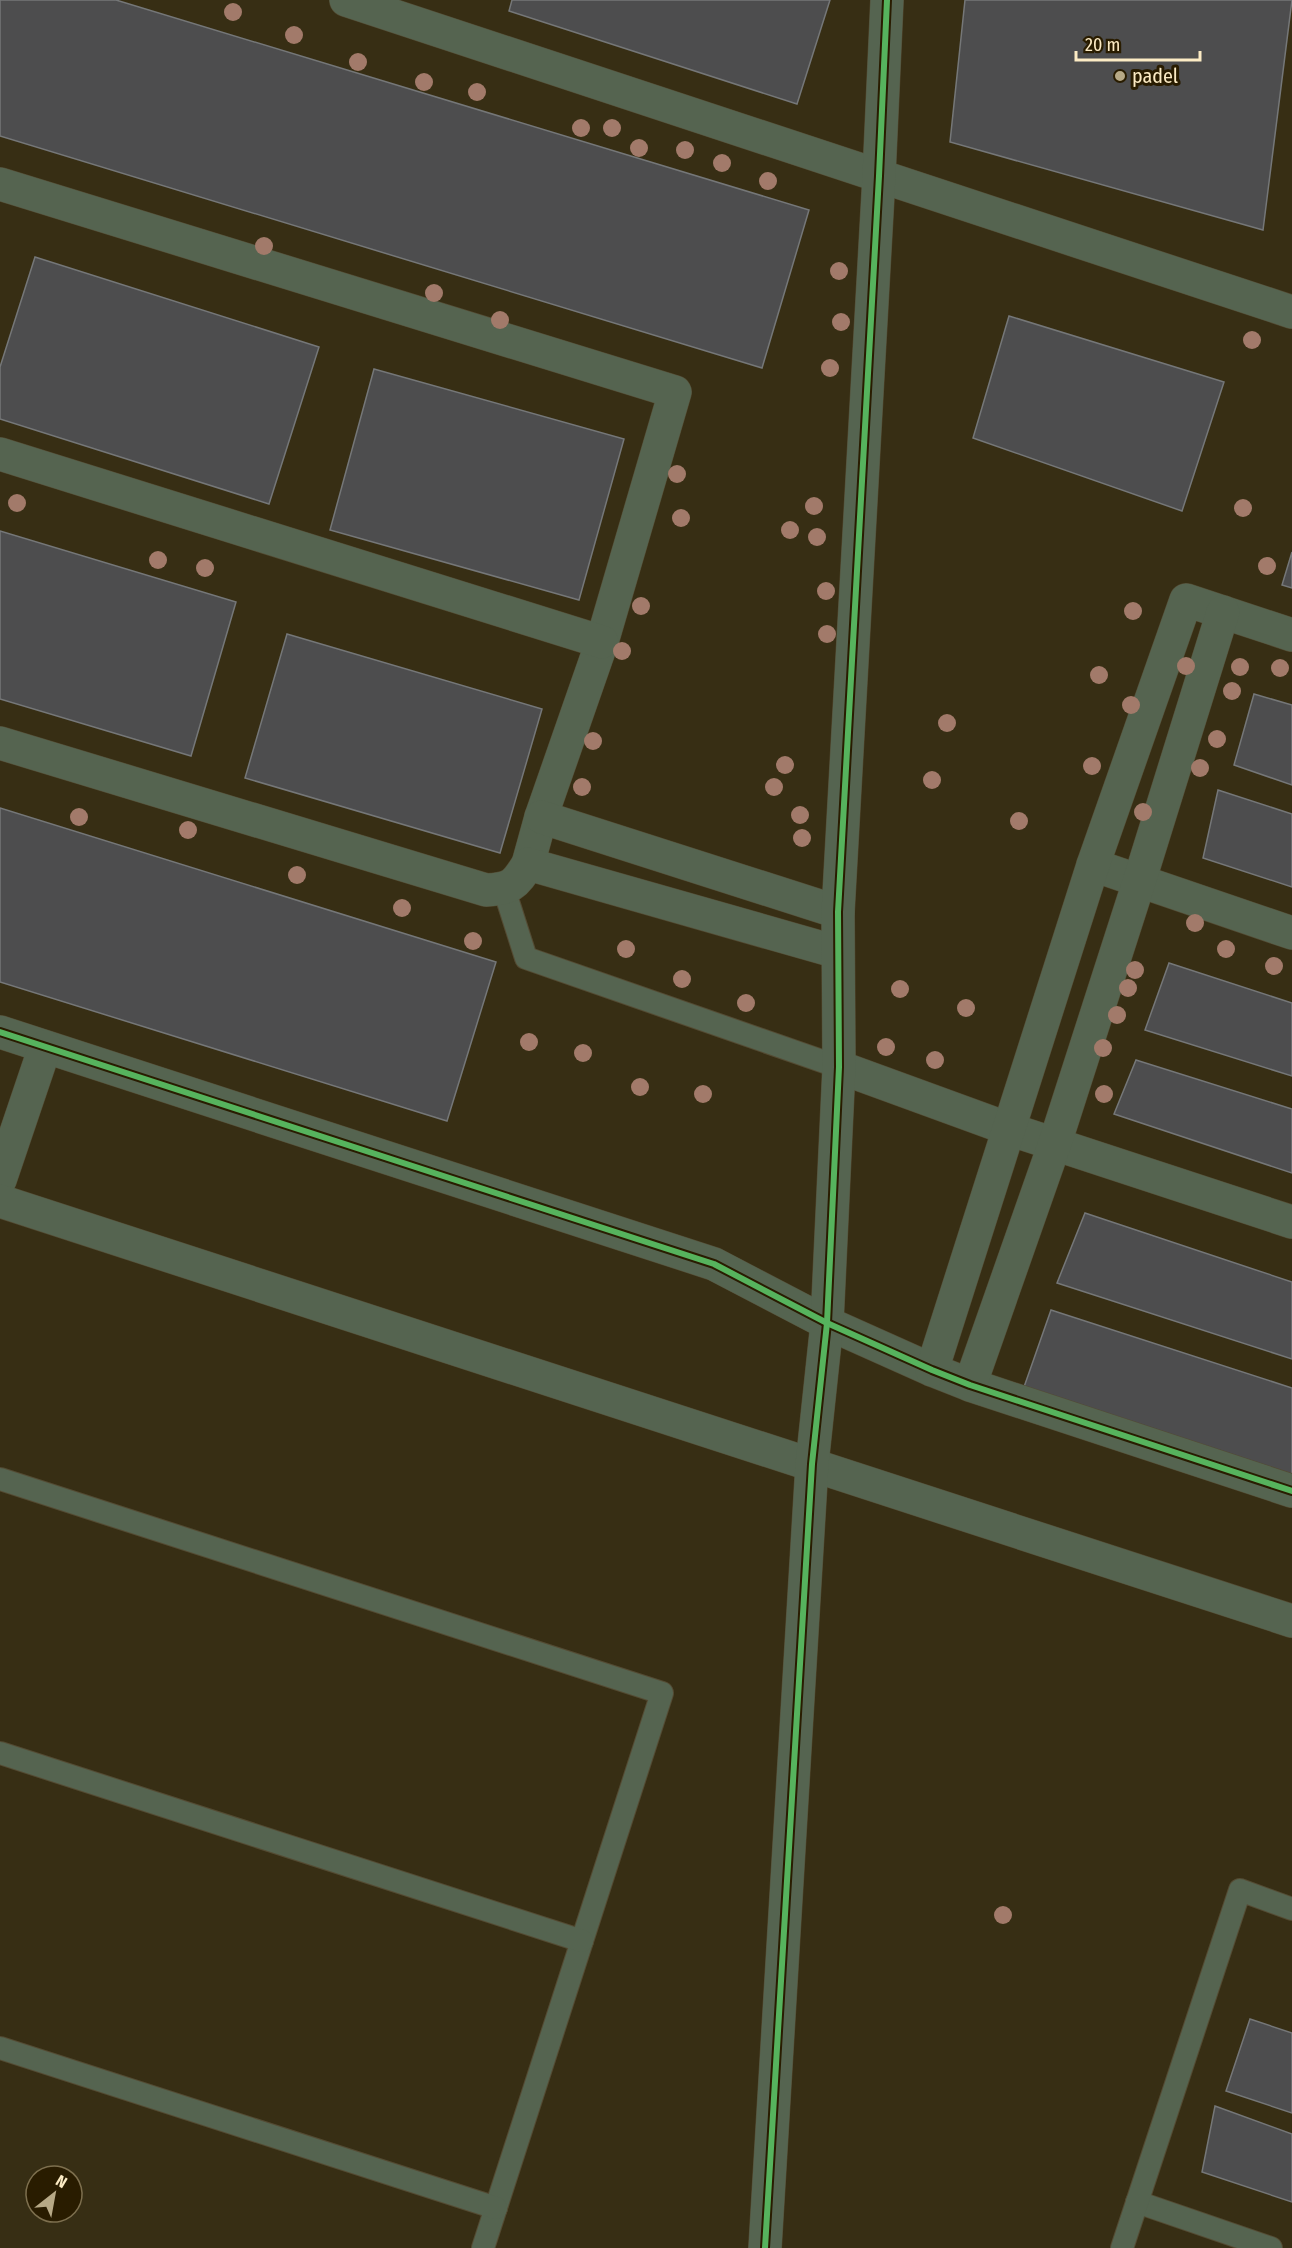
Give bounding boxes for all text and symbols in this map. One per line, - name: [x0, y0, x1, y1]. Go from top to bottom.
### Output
- scale bar: [1076, 24, 1200, 62]
- text: 20 m: [1085, 34, 1120, 56]
- place label: padel: [1132, 64, 1178, 88]
- marker: padel: [1113, 69, 1127, 83]
- north arrow: [24, 2164, 84, 2224]
- text: N: [52, 2171, 70, 2192]

